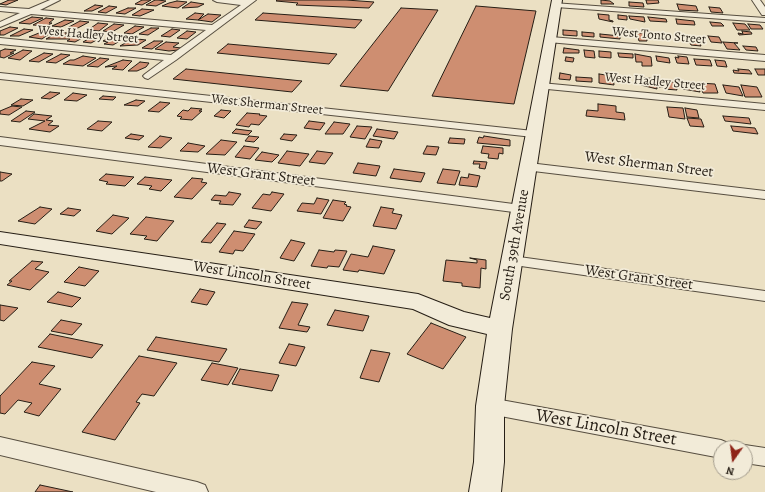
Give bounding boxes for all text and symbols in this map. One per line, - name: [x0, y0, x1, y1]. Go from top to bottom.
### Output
- street label: West Hadley Street: [37, 23, 139, 47]
- street label: West Tonto Street: [611, 24, 707, 48]
- street label: West Hadley Street: [604, 70, 706, 94]
- street label: West Sherman Street: [210, 91, 324, 119]
- street label: West Sherman Street: [584, 148, 714, 182]
- street label: West Grant Street: [206, 159, 316, 191]
- street label: South 39th Avenue: [496, 188, 534, 302]
- street label: West Lincoln Street: [192, 258, 312, 294]
- street label: West Grant Street: [584, 262, 694, 294]
- street label: West Lincoln Street: [534, 405, 678, 451]
- north arrow: [713, 440, 753, 480]
- text: N: [725, 463, 736, 479]

